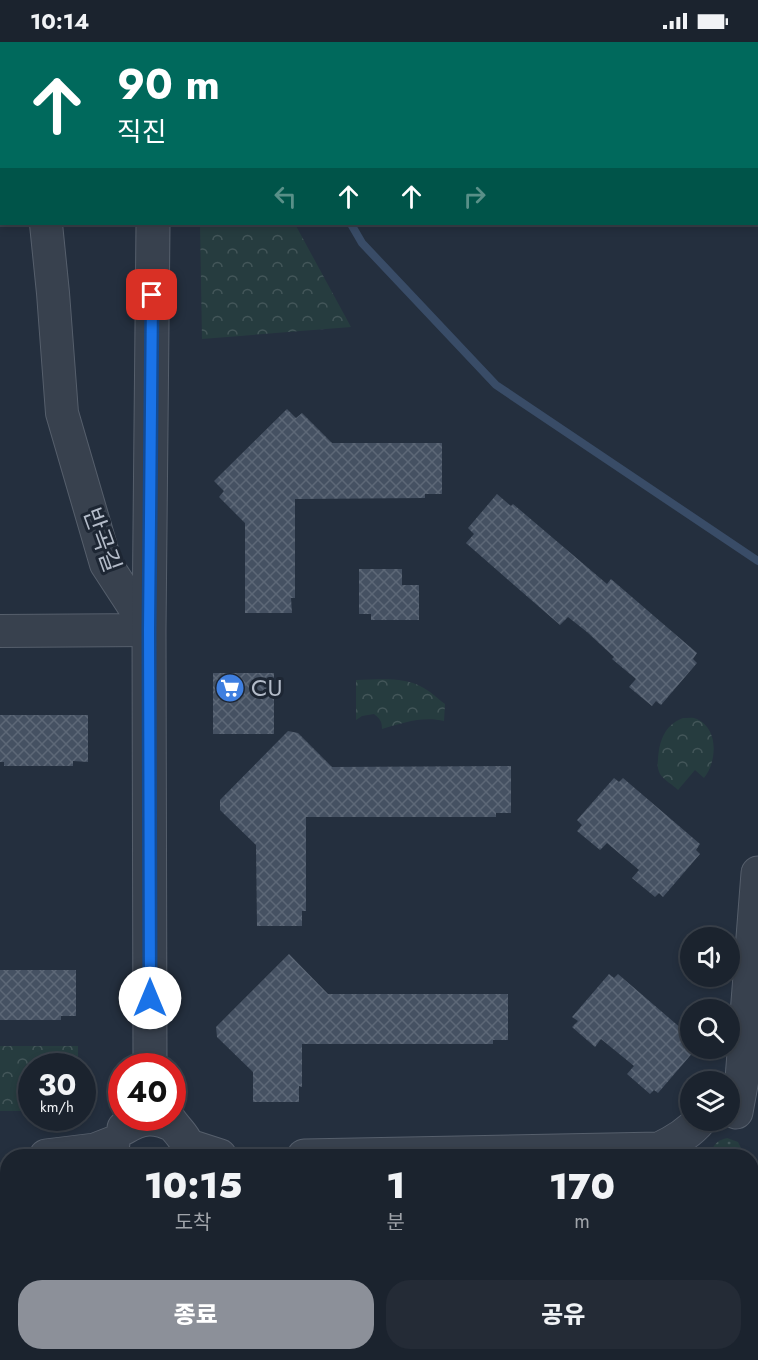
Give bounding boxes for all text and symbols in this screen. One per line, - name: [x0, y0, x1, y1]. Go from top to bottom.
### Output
- text: 10:14: [30, 5, 89, 37]
- text: 90 m: [117, 54, 220, 115]
- icon: ahead: [18, 66, 96, 144]
- text: 직진: [117, 112, 167, 151]
- icon: left: [269, 180, 302, 213]
- icon: ahead: [332, 180, 365, 213]
- icon: ahead: [395, 180, 428, 213]
- icon: right: [458, 180, 491, 213]
- pin: [126, 269, 177, 320]
- icon: arrive: [135, 278, 168, 311]
- street label: 반곡길: [75, 503, 130, 577]
- place label: CU: [251, 670, 282, 705]
- supermarket icon: CU: [214, 672, 246, 704]
- map controls: [680, 927, 740, 1131]
- button: sound: [680, 927, 740, 987]
- position arrow: [118, 966, 182, 1030]
- button: search: [680, 999, 740, 1059]
- speed limit sign: 40: [108, 1053, 186, 1131]
- text: 30: [38, 1063, 76, 1106]
- button: layers: [680, 1071, 740, 1131]
- text: km/h: [40, 1096, 74, 1118]
- text: 10:15: [144, 1159, 242, 1211]
- text: 1: [386, 1159, 405, 1211]
- text: 170: [549, 1160, 615, 1212]
- text: m: [574, 1207, 590, 1236]
- text: 도착: [175, 1208, 211, 1237]
- text: 분: [386, 1208, 405, 1237]
- button: 종료: [18, 1280, 374, 1349]
- button: 공유: [386, 1280, 741, 1349]

